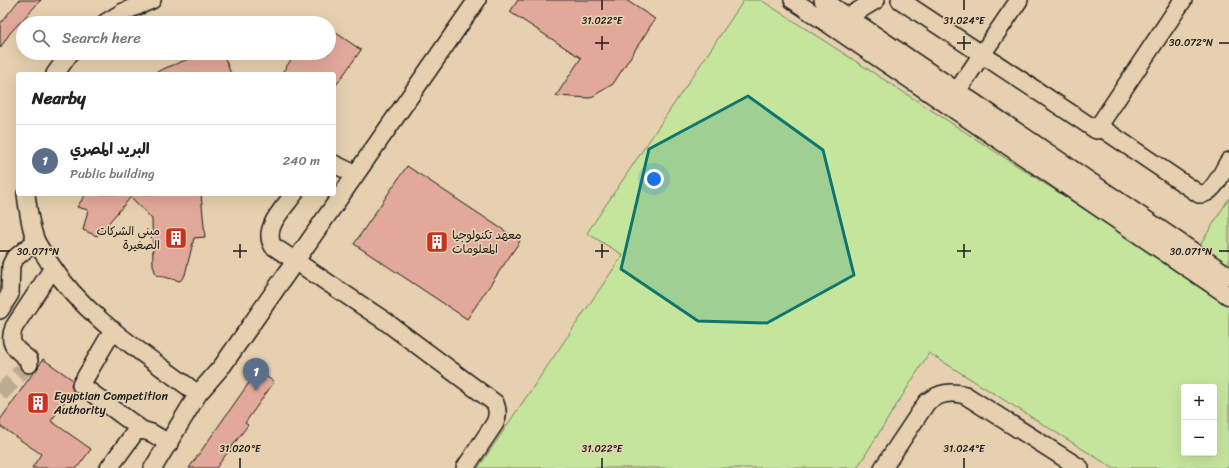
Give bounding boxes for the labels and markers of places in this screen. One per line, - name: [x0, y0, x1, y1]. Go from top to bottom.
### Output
- place label: مبنى الشركات الصغيرة: [96, 220, 160, 256]
- place label: معهد تكنولوجيا المعلومات: [452, 224, 522, 260]
- building icon: مبنى الشركات الصغيرة: [163, 225, 189, 251]
- building icon: معهد تكنولوجيا المعلومات: [424, 229, 450, 255]
- pin: 1: [243, 358, 269, 391]
- place label: Egyptian Competition Authority: [53, 385, 168, 421]
- building icon: Egyptian Competition Authority: [25, 390, 51, 416]

